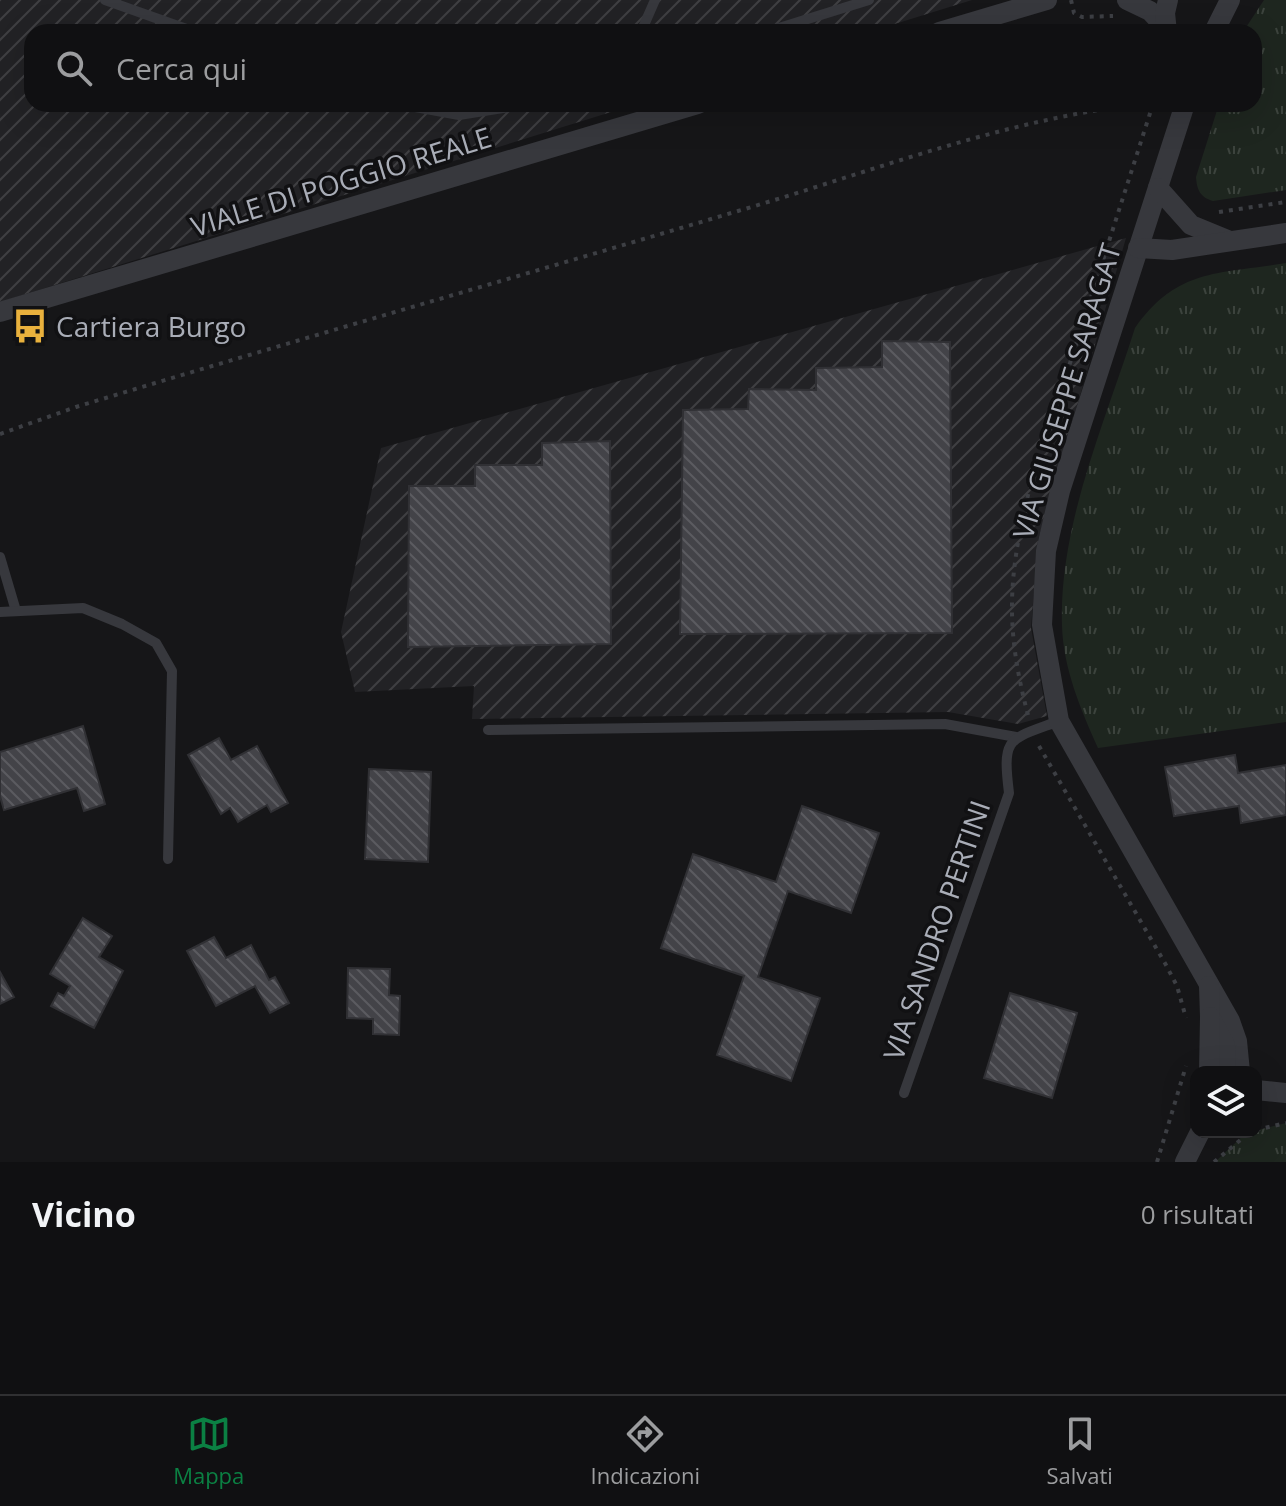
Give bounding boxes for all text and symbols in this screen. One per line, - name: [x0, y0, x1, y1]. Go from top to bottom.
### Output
- search box: [24, 24, 1262, 112]
- icon: search: [52, 46, 96, 90]
- text: Cerca qui: [116, 48, 247, 89]
- street label: VIALE DI POGGIO REALE: [186, 117, 496, 245]
- street label: VIA GIUSEPPE SARAGAT: [1003, 238, 1129, 543]
- bus stop icon: Cartiera Burgo: [11, 307, 49, 345]
- place label: Cartiera Burgo: [56, 307, 246, 345]
- street label: VIA SANDRO PERTINI: [874, 795, 998, 1065]
- map controls: [1190, 1066, 1262, 1138]
- button: layers: [1190, 1066, 1262, 1138]
- text: Vicino: [32, 1191, 136, 1237]
- text: 0 risultati: [1141, 1196, 1254, 1232]
- tab: Mappa: [173, 1412, 244, 1490]
- tab: Indicazioni: [591, 1412, 700, 1490]
- tab: Salvati: [1046, 1412, 1113, 1490]

